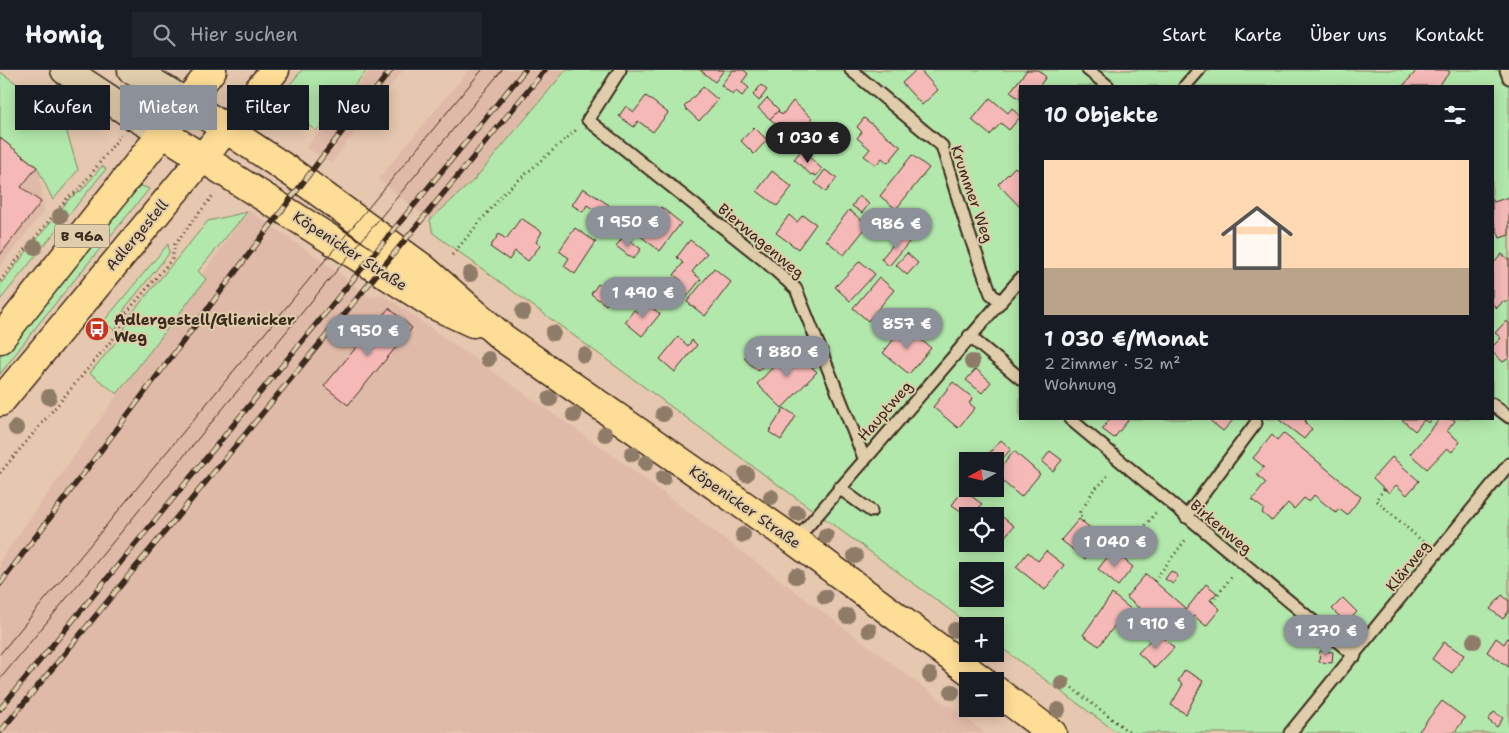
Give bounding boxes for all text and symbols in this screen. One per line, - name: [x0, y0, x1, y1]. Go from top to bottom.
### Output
- search box: [132, 12, 482, 57]
- text: Homiq: [25, 19, 102, 51]
- icon: search: [150, 21, 178, 49]
- text: Hier suchen: [190, 22, 298, 47]
- text: Start: [1162, 23, 1206, 47]
- text: Karte: [1234, 23, 1282, 47]
- text: Über uns: [1310, 23, 1387, 47]
- text: Kontakt: [1415, 23, 1484, 47]
- chip: Kaufen: [15, 85, 110, 130]
- chip: Mieten: [120, 85, 217, 130]
- chip: Filter: [227, 85, 309, 130]
- chip: Neu: [319, 85, 389, 130]
- text: 10 Objekte: [1044, 101, 1158, 129]
- icon: filters: [1441, 101, 1469, 129]
- pin: 1 030 €: [762, 122, 854, 164]
- text: 1 030 €: [777, 127, 839, 148]
- street label: Krummer Weg: [946, 143, 998, 245]
- icon: home: [1212, 193, 1302, 283]
- street label: Adlergestell: [101, 195, 173, 275]
- street label: Bierwagenweg: [714, 199, 808, 283]
- pin: 1 950 €: [582, 206, 674, 248]
- street label: Köpenicker Straße: [289, 207, 411, 295]
- pin: 986 €: [861, 208, 931, 250]
- text: 1 950 €: [597, 211, 659, 232]
- text: 986 €: [871, 213, 921, 234]
- road number: B 96a: [54, 224, 110, 248]
- pin: 1 490 €: [597, 276, 689, 319]
- text: 1 490 €: [612, 282, 674, 303]
- pin: 857 €: [872, 308, 942, 350]
- place label: Adlergestell/Glienicker Weg: [114, 310, 295, 347]
- text: 857 €: [883, 313, 931, 334]
- pin: 1 950 €: [322, 314, 414, 357]
- bus stop icon: Adlergestell/Glienicker Weg: [84, 316, 110, 342]
- text: 1 950 €: [337, 320, 399, 341]
- text: 1 030 €/Monat: [1044, 325, 1209, 353]
- pin: 1 880 €: [741, 336, 833, 378]
- text: 1 880 €: [755, 341, 819, 362]
- text: 2 Zimmer · 52 m²: [1044, 353, 1181, 374]
- text: Wohnung: [1044, 374, 1116, 395]
- street label: Hauptweg: [853, 377, 917, 445]
- north arrow: [959, 452, 1004, 498]
- map controls: [959, 452, 1004, 717]
- street label: Köpenicker Straße: [685, 461, 805, 553]
- street label: Birkenweg: [1186, 495, 1256, 559]
- button: locate: [959, 507, 1004, 552]
- pin: 1 040 €: [1069, 526, 1161, 568]
- text: 1 040 €: [1083, 531, 1147, 552]
- street label: Klärweg: [1381, 536, 1435, 596]
- button: layers: [959, 562, 1004, 607]
- pin: 1 910 €: [1110, 608, 1202, 650]
- text: 1 910 €: [1127, 613, 1185, 634]
- pin: 1 270 €: [1280, 614, 1372, 657]
- button: +: [959, 617, 1004, 662]
- text: 1 270 €: [1295, 620, 1357, 641]
- button: −: [959, 672, 1004, 717]

